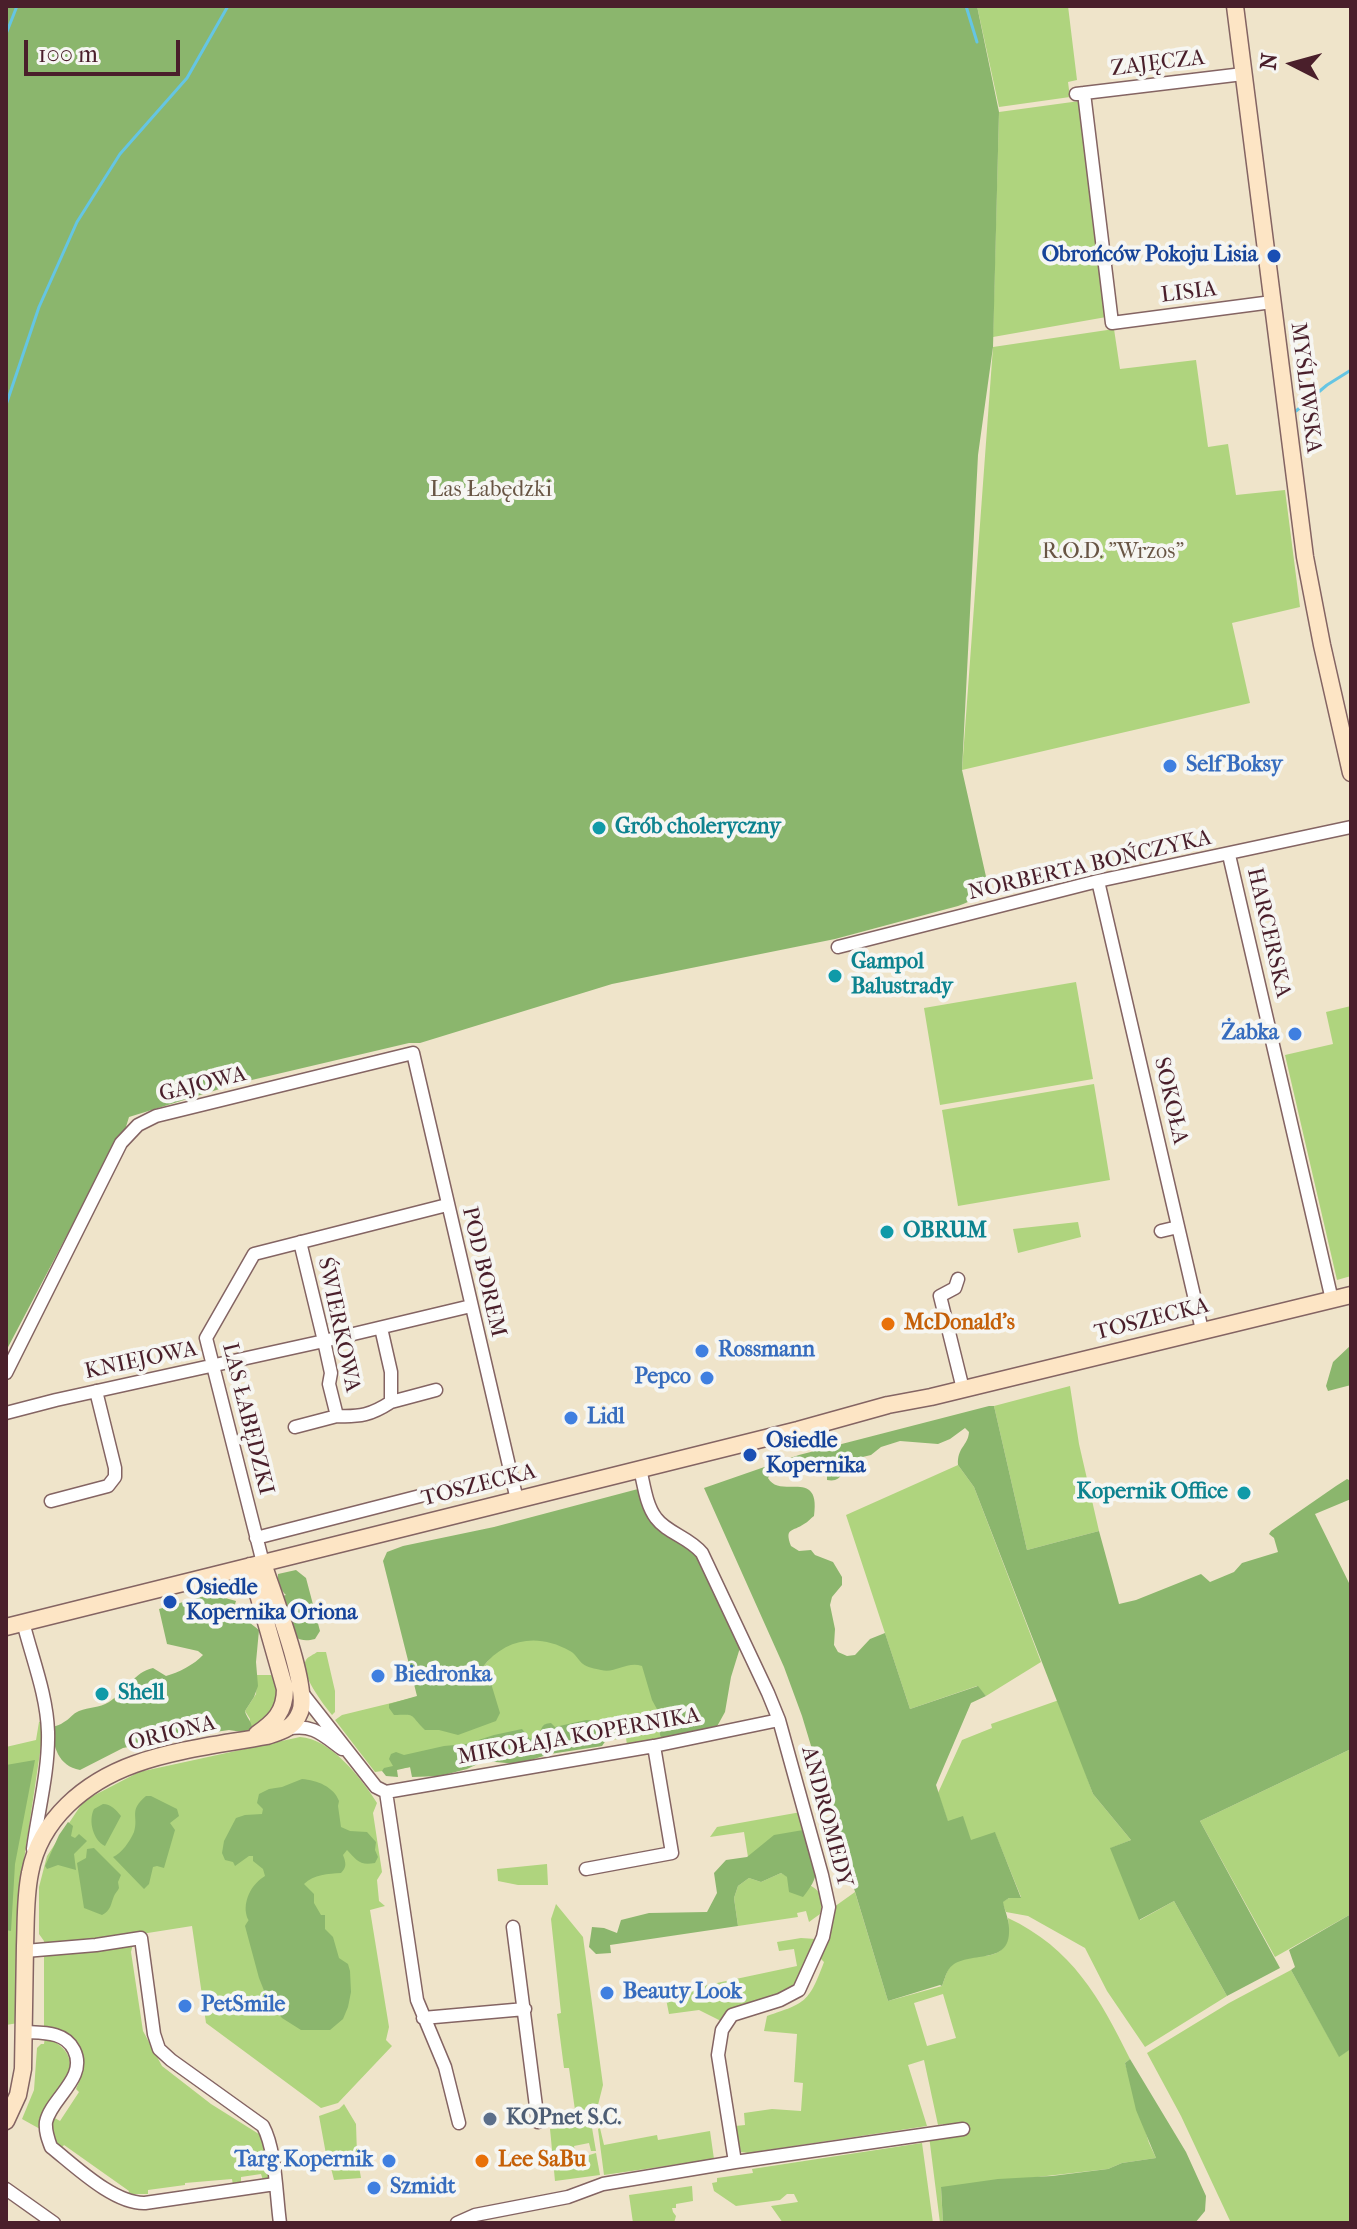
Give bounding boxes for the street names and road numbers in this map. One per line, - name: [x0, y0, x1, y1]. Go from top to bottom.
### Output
- street label: ZAJĘCZA: [1110, 45, 1206, 83]
- street label: LISIA: [1160, 276, 1218, 310]
- street label: MYŚLIWSKA: [1284, 321, 1326, 455]
- street label: NORBERTA BOŃCZYKA: [966, 825, 1214, 907]
- street label: HARCERSKA: [1240, 865, 1296, 1001]
- street label: SOKOŁA: [1147, 1055, 1193, 1147]
- street label: GAJOWA: [157, 1061, 249, 1109]
- street label: POD BOREM: [455, 1204, 511, 1340]
- street label: ŚWIERKOWA: [311, 1255, 365, 1395]
- street label: TOSZECKA: [1092, 1293, 1212, 1347]
- street label: KNIEJOWA: [82, 1336, 200, 1386]
- street label: LAS ŁABĘDZKI: [215, 1340, 279, 1498]
- street label: TOSZECKA: [419, 1459, 539, 1513]
- street label: MIKOŁAJA KOPERNIKA: [456, 1703, 702, 1771]
- street label: ORIONA: [126, 1710, 218, 1758]
- street label: ANDROMEDY: [795, 1744, 857, 1890]

